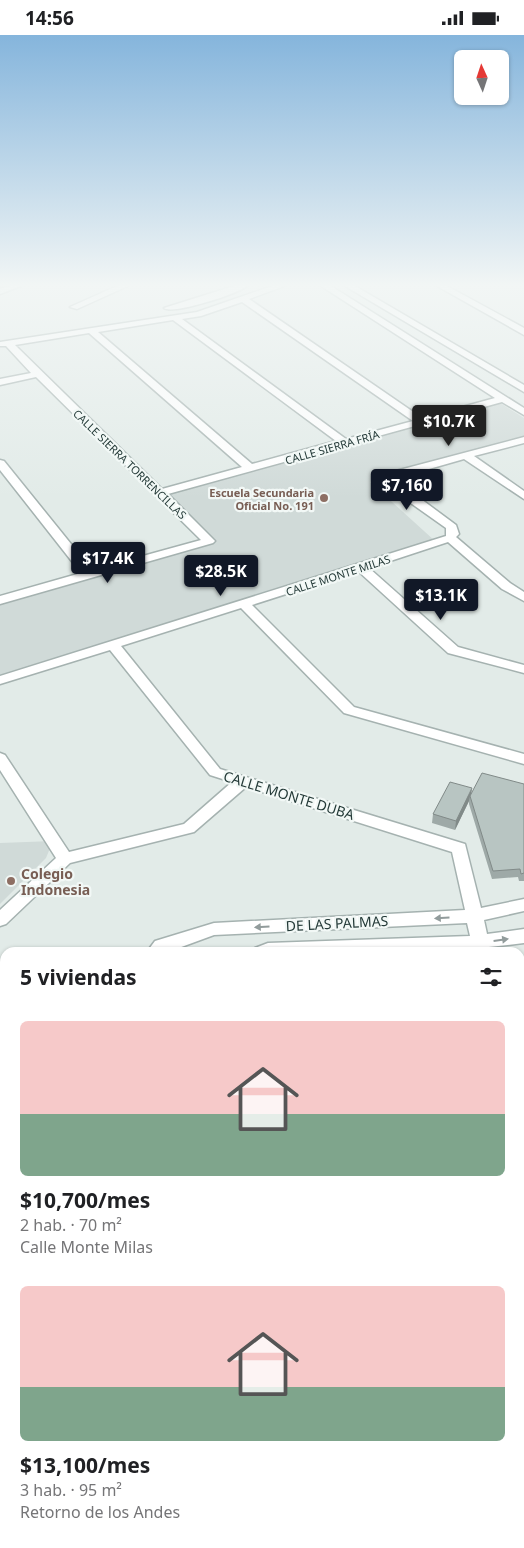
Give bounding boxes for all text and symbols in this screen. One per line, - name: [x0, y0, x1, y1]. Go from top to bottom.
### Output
- text: 14:56: [25, 5, 74, 31]
- north arrow: [454, 50, 509, 105]
- map controls: [454, 50, 509, 105]
- pin: $10.7K: [408, 405, 490, 447]
- street label: CALLE SIERRA TORRENCILLAS: [70, 406, 190, 522]
- text: $10.7K: [423, 410, 475, 432]
- street label: CALLE SIERRA FRÍA: [283, 426, 382, 468]
- pin: $7,160: [366, 469, 448, 511]
- text: $7,160: [382, 474, 432, 496]
- place label: Escuela Secundaria Oficial No. 191: [209, 485, 314, 513]
- marker: Escuela Secundaria Oficial No. 191: [318, 492, 330, 504]
- pin: $17.4K: [67, 541, 149, 584]
- text: $17.4K: [82, 547, 134, 569]
- street label: CALLE MONTE MILAS: [284, 551, 392, 599]
- pin: $28.5K: [180, 555, 262, 597]
- text: $28.5K: [195, 560, 247, 582]
- pin: $13.1K: [400, 579, 482, 621]
- text: $13.1K: [415, 584, 467, 606]
- street label: CALLE MONTE DUBA: [221, 766, 357, 824]
- place label: Colegio Indonesia: [21, 864, 90, 899]
- marker: Colegio Indonesia: [5, 875, 17, 887]
- street label: DE LAS PALMAS: [285, 911, 389, 935]
- one-way arrow: [433, 914, 449, 922]
- one-way arrow: [254, 923, 270, 931]
- one-way arrow: [493, 935, 509, 943]
- text: 5 viviendas: [20, 963, 137, 991]
- icon: filters: [477, 963, 505, 991]
- icon: home: [218, 1054, 308, 1144]
- text: $10,700/mes: [20, 1186, 150, 1214]
- text: 2 hab. · 70 m²: [20, 1214, 122, 1236]
- text: Calle Monte Milas: [20, 1236, 153, 1258]
- icon: home: [218, 1319, 308, 1409]
- text: $13,100/mes: [20, 1451, 150, 1479]
- text: 3 hab. · 95 m²: [20, 1479, 122, 1501]
- text: Retorno de los Andes: [20, 1501, 180, 1523]

